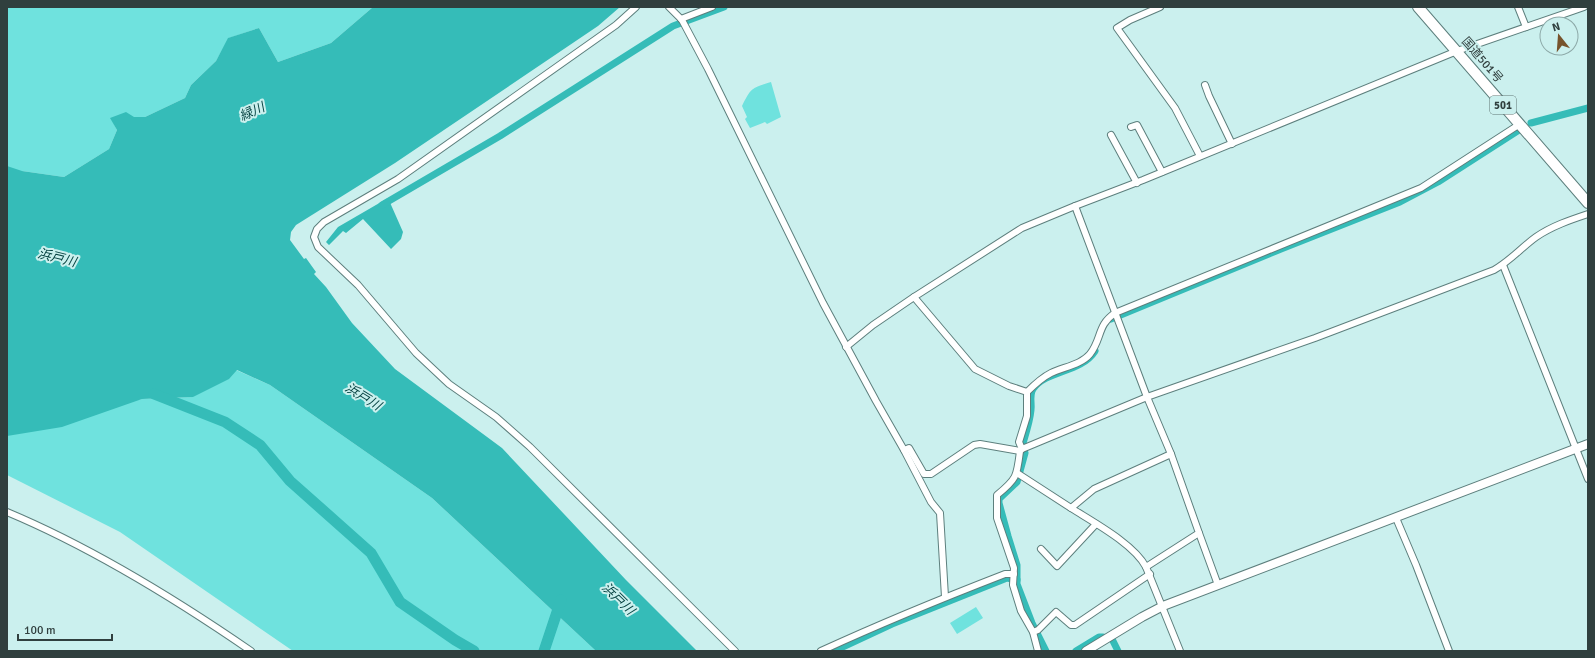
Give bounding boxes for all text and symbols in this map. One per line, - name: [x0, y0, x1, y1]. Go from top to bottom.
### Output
- north arrow: [1539, 16, 1579, 56]
- text: N: [1551, 20, 1562, 34]
- street label: 国道501号: [1458, 34, 1506, 86]
- road number: 501: [1490, 96, 1516, 114]
- water label: 緑川: [237, 98, 269, 125]
- water label: 浜戸川: [36, 246, 80, 271]
- water label: 浜戸川: [342, 380, 385, 415]
- water label: 浜戸川: [598, 580, 639, 620]
- scale bar: [18, 616, 112, 642]
- text: 100 m: [24, 623, 56, 638]

